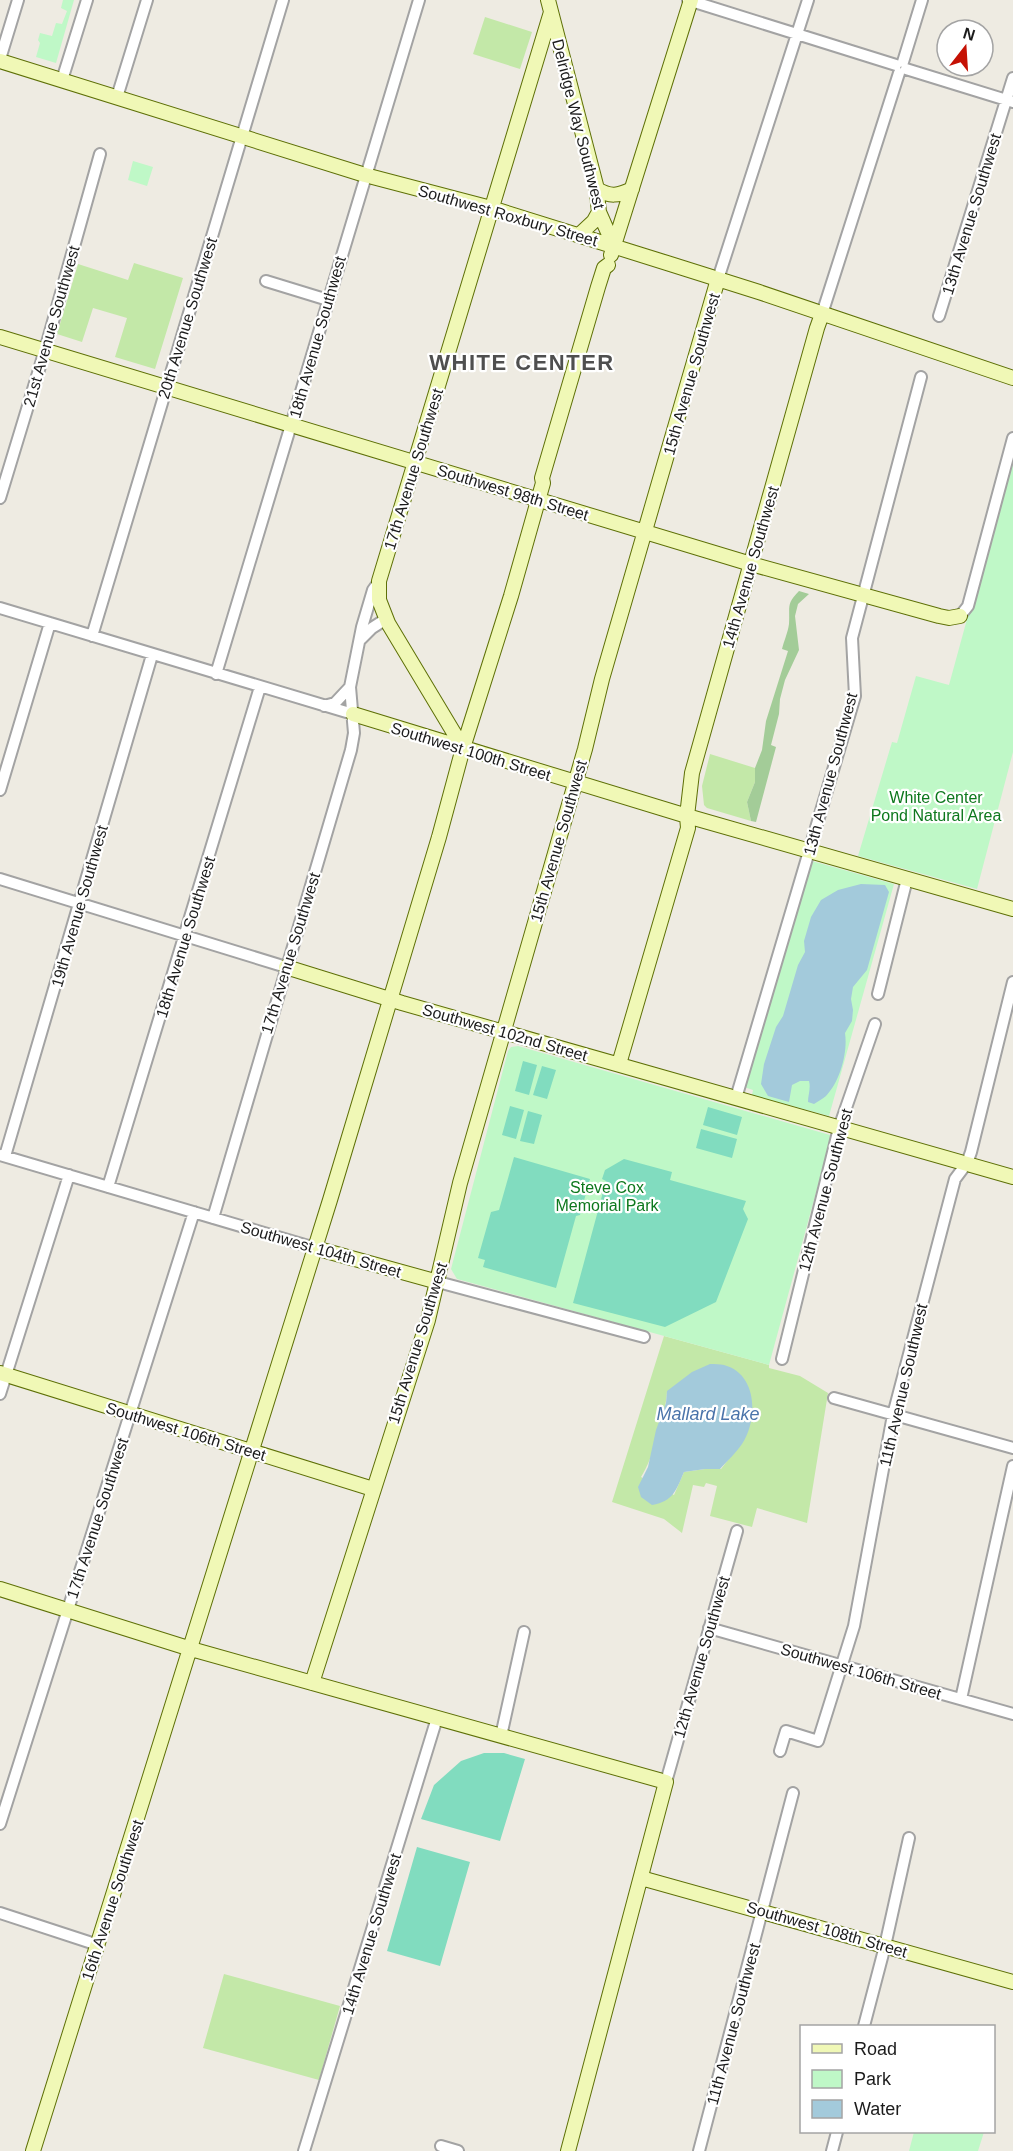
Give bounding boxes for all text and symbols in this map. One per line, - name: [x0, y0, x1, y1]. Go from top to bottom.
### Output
- north arrow: [935, 18, 995, 78]
- text: N: [961, 24, 977, 44]
- street label: Delridge Way Southwest: [549, 37, 608, 211]
- street label: 13th Avenue Southwest: [939, 131, 1004, 297]
- street label: Southwest Roxbury Street: [416, 182, 600, 249]
- street label: 20th Avenue Southwest: [155, 235, 220, 401]
- street label: 21st Avenue Southwest: [20, 243, 83, 409]
- street label: 18th Avenue Southwest: [286, 254, 349, 420]
- street label: 15th Avenue Southwest: [660, 291, 723, 457]
- district label: WHITE CENTER: [429, 350, 615, 375]
- street label: 17th Avenue Southwest: [381, 386, 446, 552]
- street label: Southwest 98th Street: [435, 461, 591, 524]
- street label: 14th Avenue Southwest: [719, 484, 782, 650]
- street label: 13th Avenue Southwest: [801, 690, 861, 857]
- street label: Southwest 100th Street: [389, 719, 553, 784]
- street label: 15th Avenue Southwest: [527, 758, 590, 924]
- park label: White Center Pond Natural Area: [871, 789, 1001, 824]
- street label: 19th Avenue Southwest: [48, 823, 111, 989]
- street label: 18th Avenue Southwest: [153, 854, 218, 1020]
- street label: 17th Avenue Southwest: [258, 870, 323, 1036]
- street label: Southwest 102nd Street: [420, 1001, 590, 1064]
- street label: 12th Avenue Southwest: [796, 1106, 856, 1273]
- park label: Steve Cox Memorial Park: [555, 1179, 660, 1214]
- street label: Southwest 104th Street: [239, 1218, 404, 1281]
- street label: 15th Avenue Southwest: [385, 1260, 450, 1426]
- street label: 11th Avenue Southwest: [876, 1301, 931, 1468]
- street label: Southwest 106th Street: [104, 1399, 268, 1464]
- water label: Mallard Lake: [656, 1404, 760, 1424]
- street label: 17th Avenue Southwest: [63, 1435, 132, 1601]
- street label: 12th Avenue Southwest: [670, 1574, 733, 1740]
- street label: Southwest 106th Street: [779, 1640, 944, 1703]
- street label: 16th Avenue Southwest: [78, 1817, 147, 1983]
- street label: 14th Avenue Southwest: [339, 1851, 404, 2017]
- street label: Southwest 108th Street: [745, 1898, 910, 1961]
- street label: 11th Avenue Southwest: [704, 1941, 763, 2107]
- legend: [800, 2025, 995, 2133]
- text: Road: [854, 2039, 897, 2059]
- text: Park: [854, 2069, 892, 2089]
- text: Water: [854, 2099, 901, 2119]

